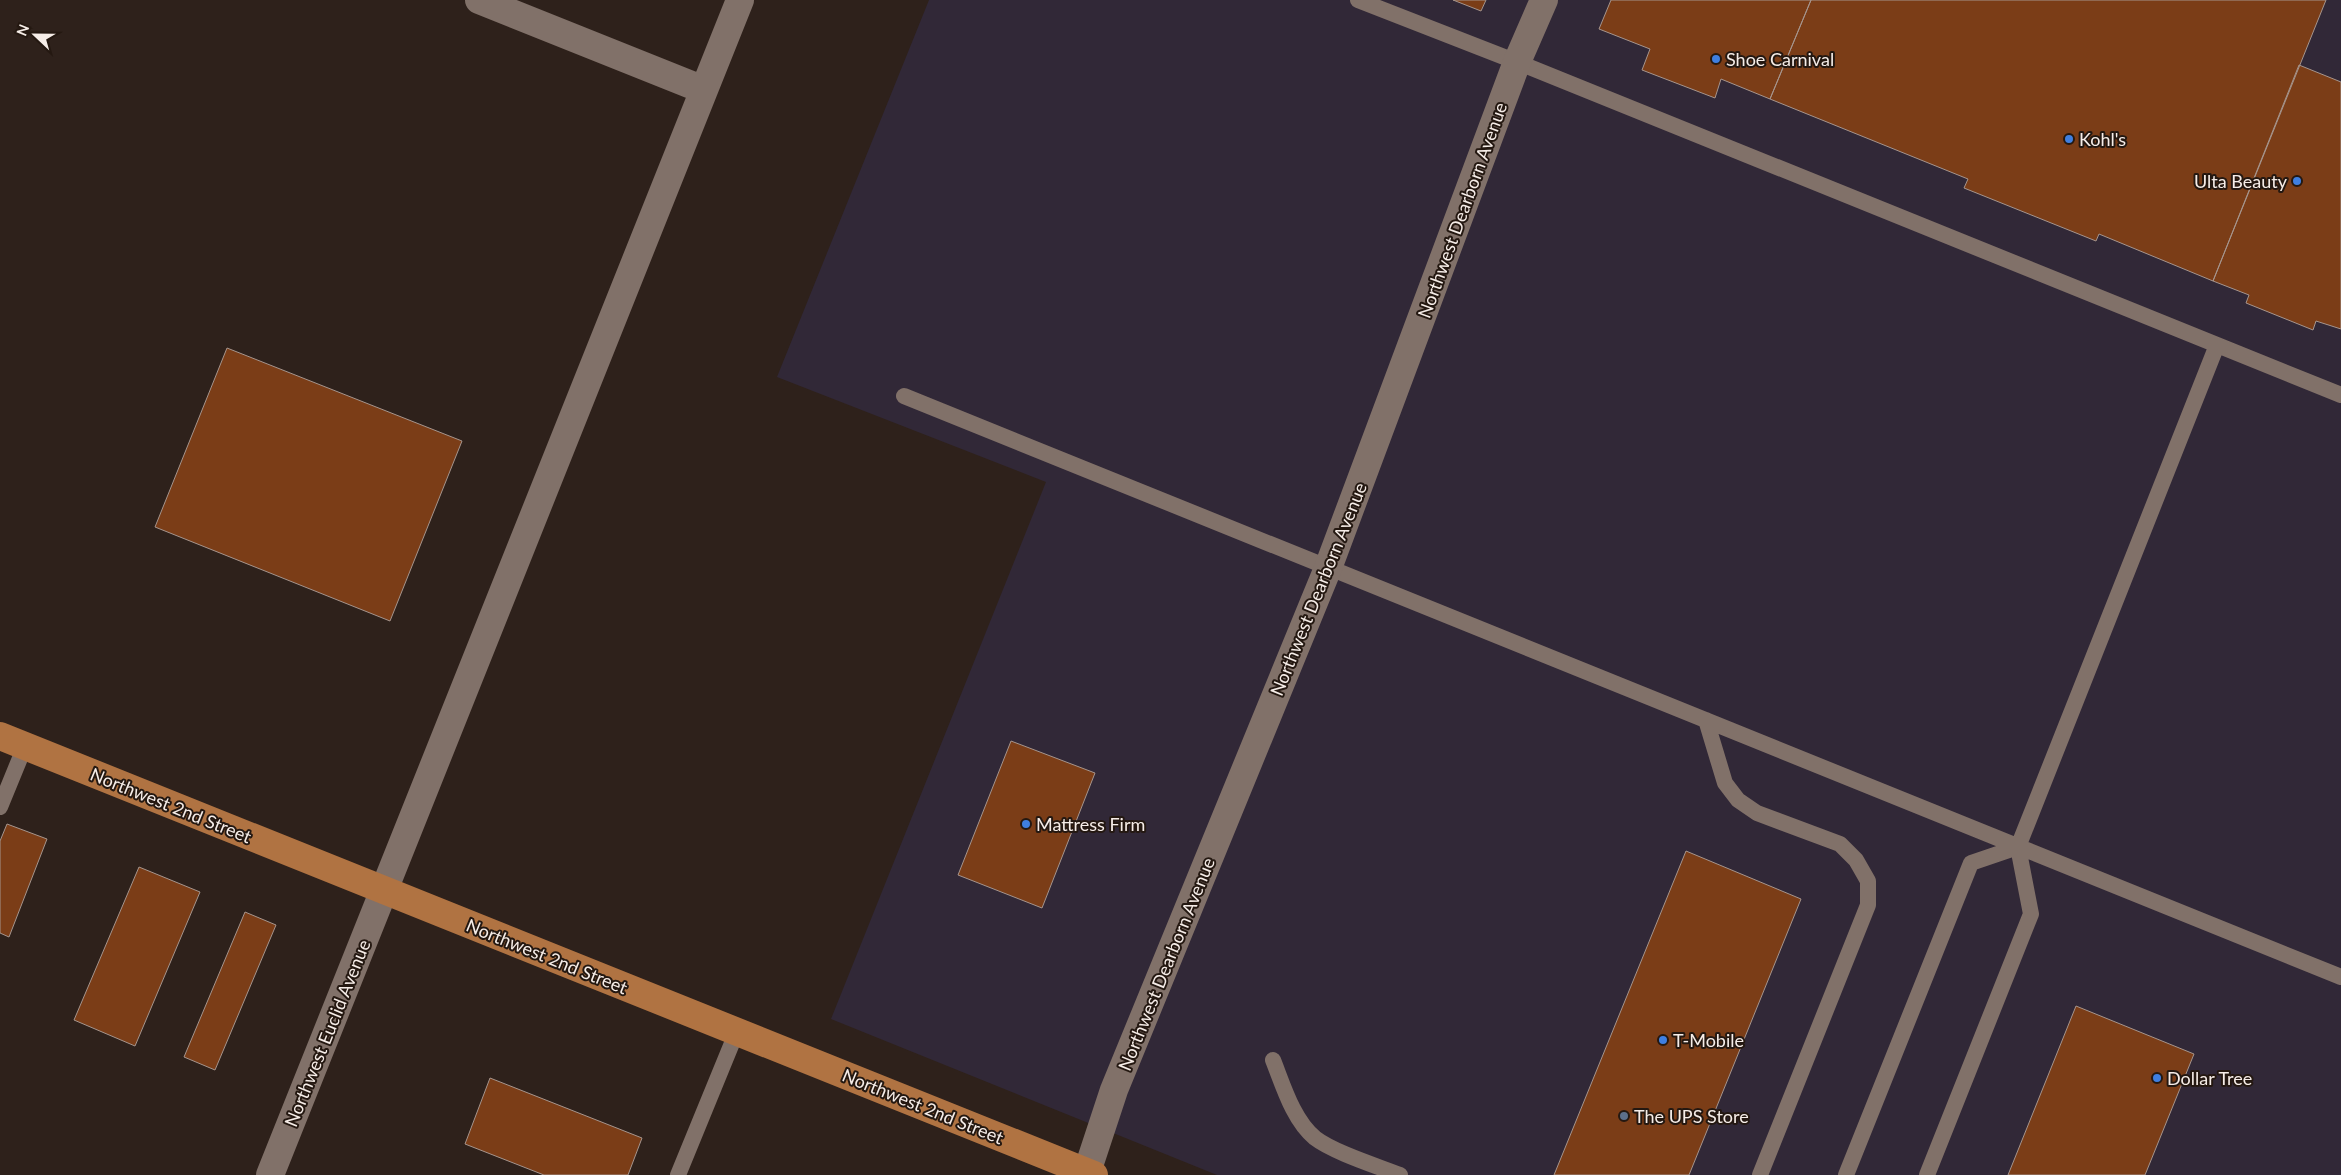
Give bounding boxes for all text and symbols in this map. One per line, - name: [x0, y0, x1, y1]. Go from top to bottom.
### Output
- north arrow: [10, 10, 60, 60]
- text: N: [13, 22, 32, 38]
- place label: Shoe Carnival: [1726, 48, 1834, 70]
- marker: Shoe Carnival: [1710, 53, 1722, 65]
- street label: Northwest Dearborn Avenue: [1413, 99, 1511, 321]
- place label: Kohl's: [2079, 128, 2126, 150]
- marker: Kohl's: [2063, 133, 2075, 145]
- place label: Ulta Beauty: [2194, 170, 2288, 192]
- marker: Ulta Beauty: [2291, 175, 2303, 187]
- street label: Northwest Dearborn Avenue: [1265, 479, 1371, 699]
- street label: Northwest 2nd Street: [87, 763, 255, 848]
- place label: Mattress Firm: [1036, 813, 1145, 835]
- marker: Mattress Firm: [1020, 818, 1032, 830]
- street label: Northwest Dearborn Avenue: [1113, 854, 1219, 1074]
- street label: Northwest 2nd Street: [463, 914, 631, 999]
- street label: Northwest Euclid Avenue: [279, 936, 375, 1130]
- place label: T-Mobile: [1673, 1029, 1744, 1051]
- marker: T-Mobile: [1657, 1034, 1669, 1046]
- street label: Northwest 2nd Street: [839, 1064, 1007, 1149]
- place label: Dollar Tree: [2167, 1067, 2252, 1089]
- marker: Dollar Tree: [2151, 1072, 2163, 1084]
- place label: The UPS Store: [1634, 1105, 1749, 1127]
- marker: The UPS Store: [1618, 1110, 1630, 1122]

